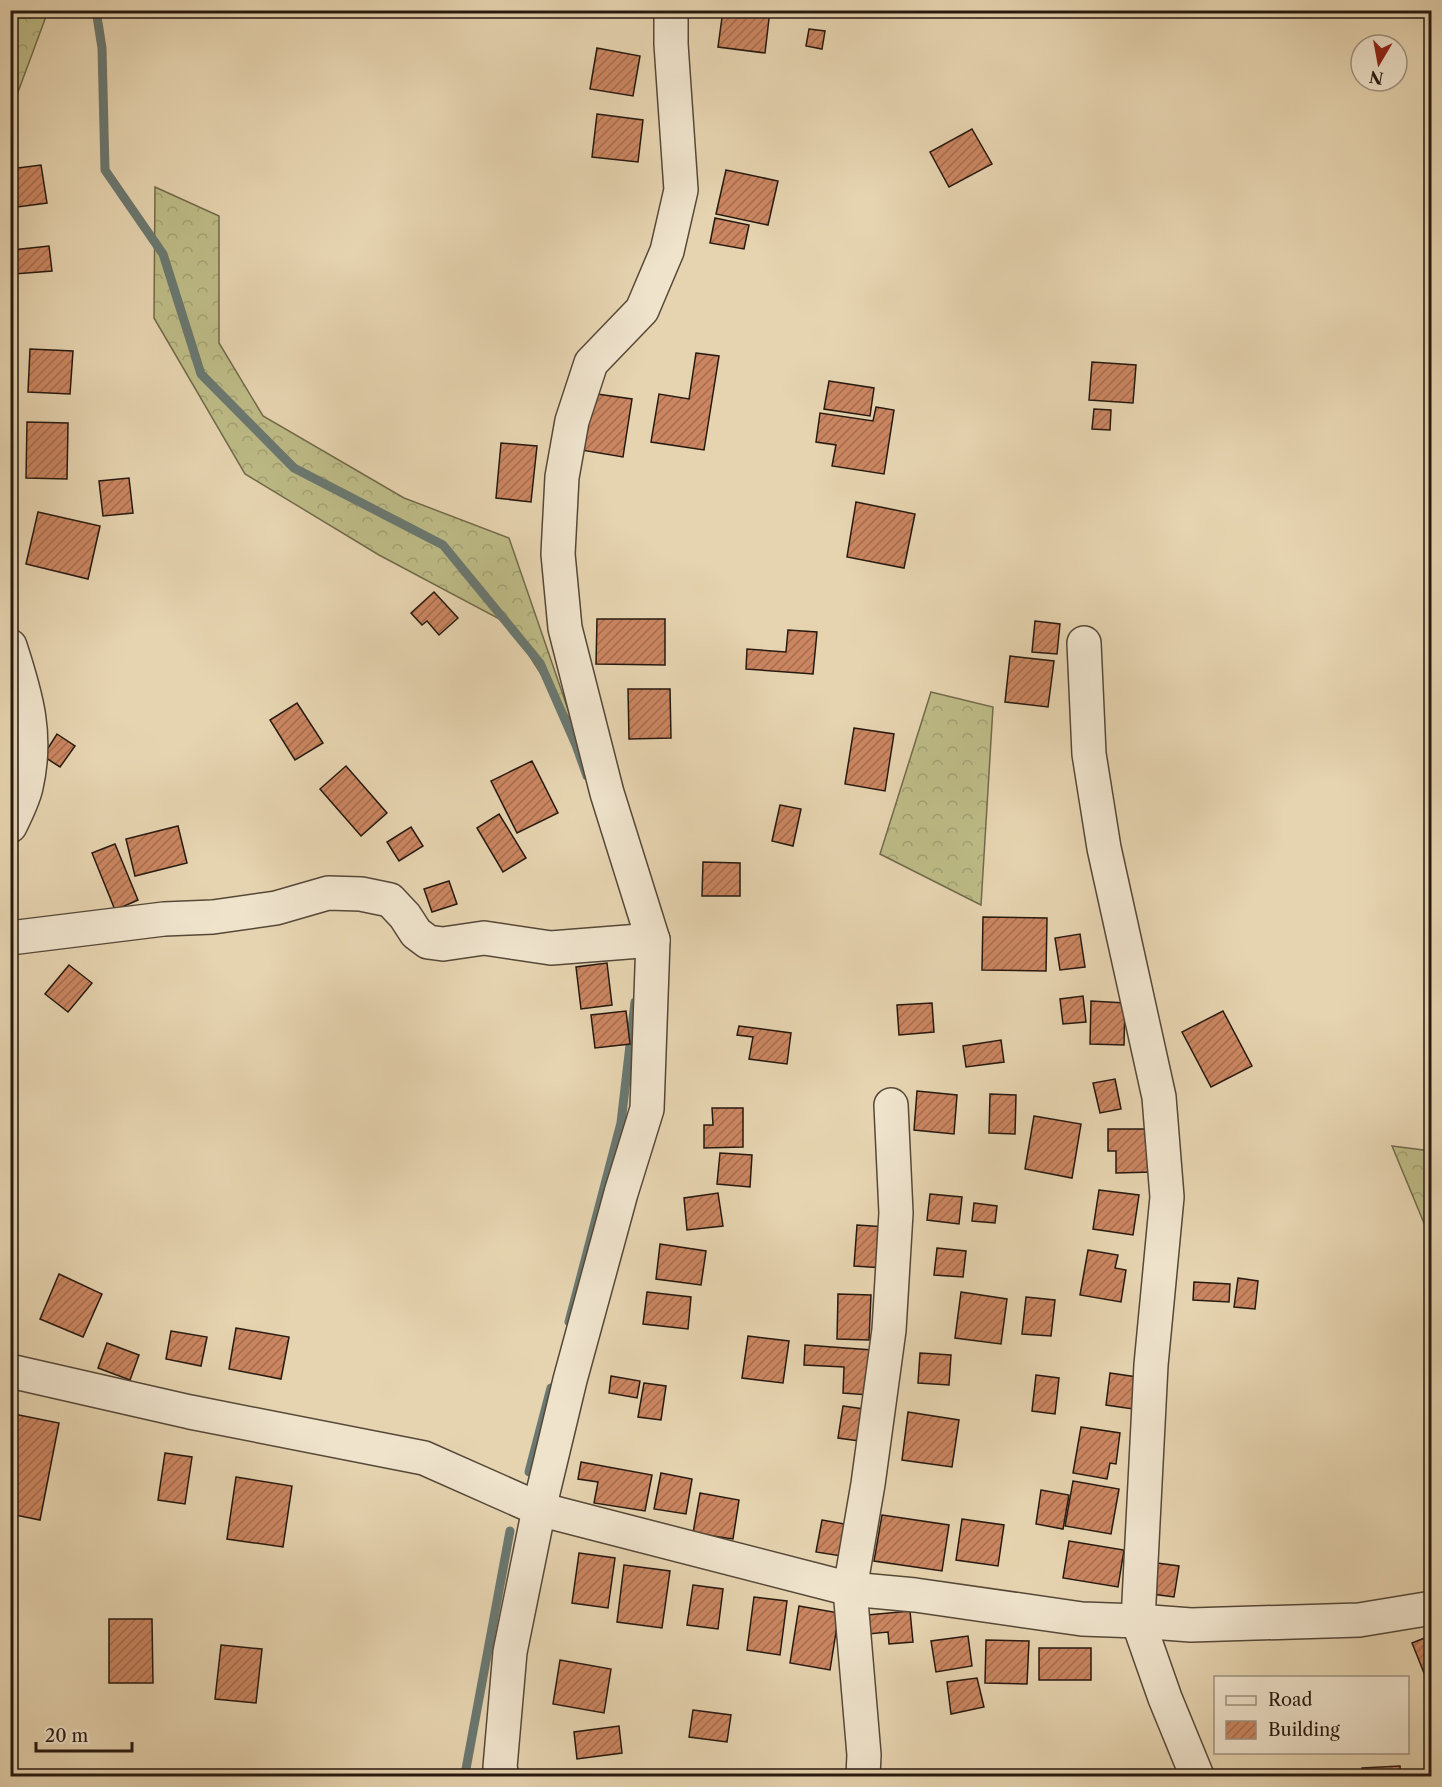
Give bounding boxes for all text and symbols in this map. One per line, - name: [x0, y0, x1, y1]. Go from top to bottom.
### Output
- north arrow: [1349, 33, 1409, 93]
- text: N: [1368, 67, 1385, 89]
- legend: [1214, 1676, 1409, 1754]
- text: Road: [1268, 1689, 1313, 1711]
- scale bar: [36, 1715, 132, 1753]
- text: Building: [1268, 1719, 1340, 1741]
- text: 20 m: [45, 1725, 89, 1747]

